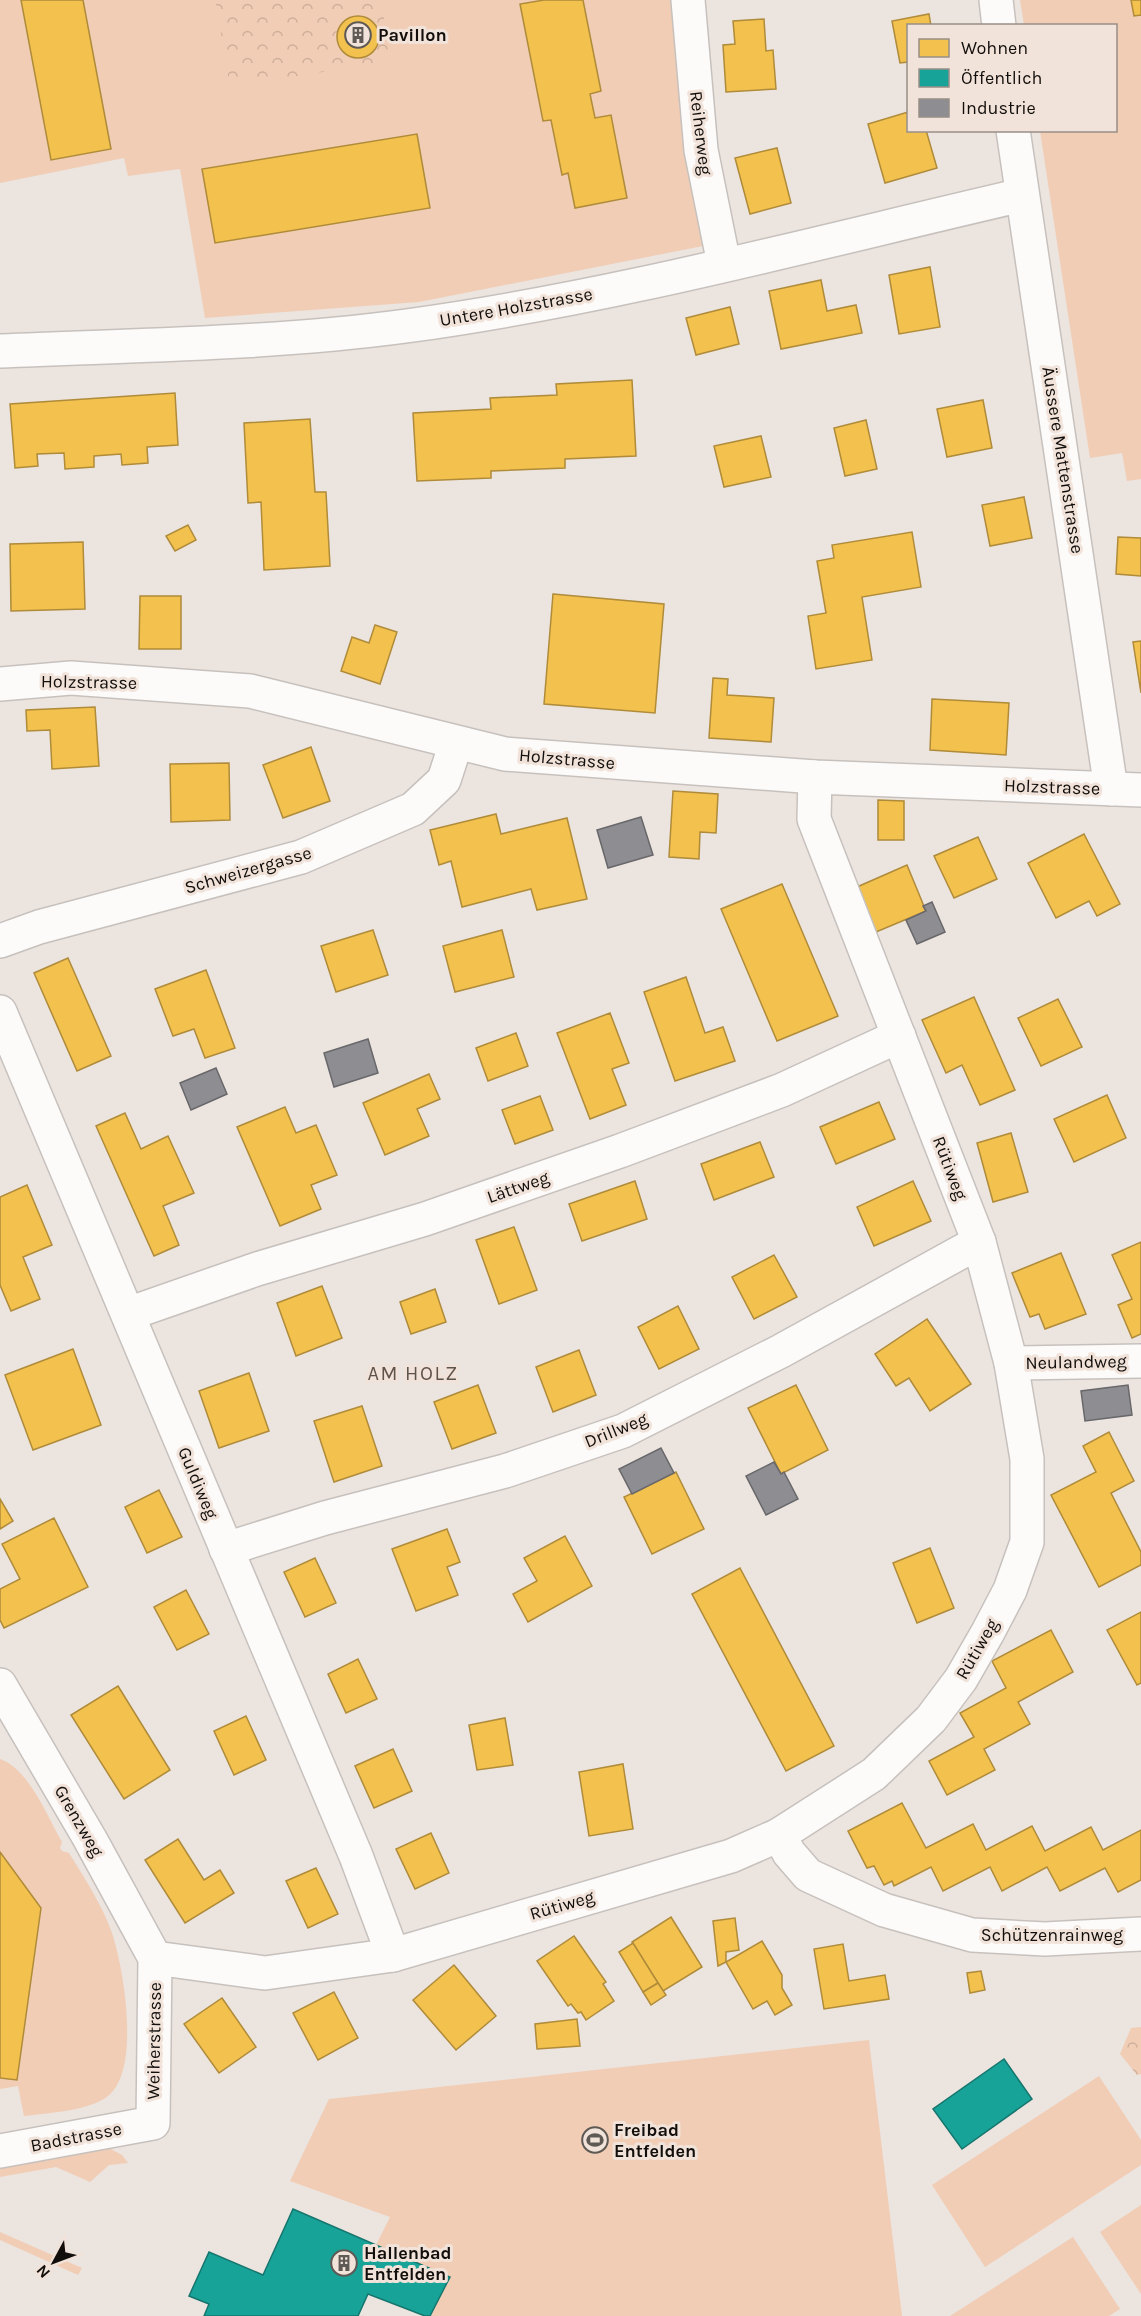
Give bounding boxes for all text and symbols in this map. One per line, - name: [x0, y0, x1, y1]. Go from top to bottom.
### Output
- building icon: Pavillon: [343, 20, 373, 50]
- place label: Pavillon: [378, 24, 447, 46]
- legend: [907, 24, 1117, 132]
- text: Wohnen: [961, 37, 1028, 59]
- text: Öffentlich: [961, 67, 1042, 89]
- street label: Reiherweg: [685, 90, 717, 176]
- text: Industrie: [961, 97, 1036, 119]
- street label: Untere Holzstrasse: [438, 283, 594, 331]
- street label: Äussere Mattenstrasse: [1037, 365, 1089, 555]
- street label: Holzstrasse: [41, 670, 137, 694]
- street label: Holzstrasse: [518, 744, 616, 774]
- street label: Holzstrasse: [1004, 774, 1100, 800]
- street label: Schweizergasse: [182, 841, 314, 899]
- street label: Rütiweg: [928, 1133, 972, 1203]
- street label: Lättweg: [484, 1166, 552, 1208]
- street label: Neulandweg: [1025, 1350, 1127, 1374]
- district label: AM HOLZ: [367, 1362, 459, 1385]
- street label: Drillweg: [581, 1407, 651, 1453]
- street label: Guldiweg: [173, 1444, 223, 1522]
- street label: Rütiweg: [951, 1615, 1003, 1683]
- street label: Grenzweg: [50, 1781, 108, 1861]
- street label: Rütiweg: [527, 1885, 597, 1925]
- street label: Schützenrainweg: [981, 1924, 1123, 1946]
- street label: Weiherstrasse: [142, 1982, 166, 2100]
- street label: Badstrasse: [28, 2117, 124, 2157]
- place label: Freibad Entfelden: [614, 2119, 696, 2162]
- sports icon: Freibad Entfelden: [580, 2125, 610, 2155]
- north arrow: [24, 2232, 84, 2292]
- place label: Hallenbad Entfelden: [364, 2242, 452, 2285]
- building icon: Hallenbad Entfelden: [329, 2248, 359, 2278]
- text: N: [32, 2261, 54, 2282]

